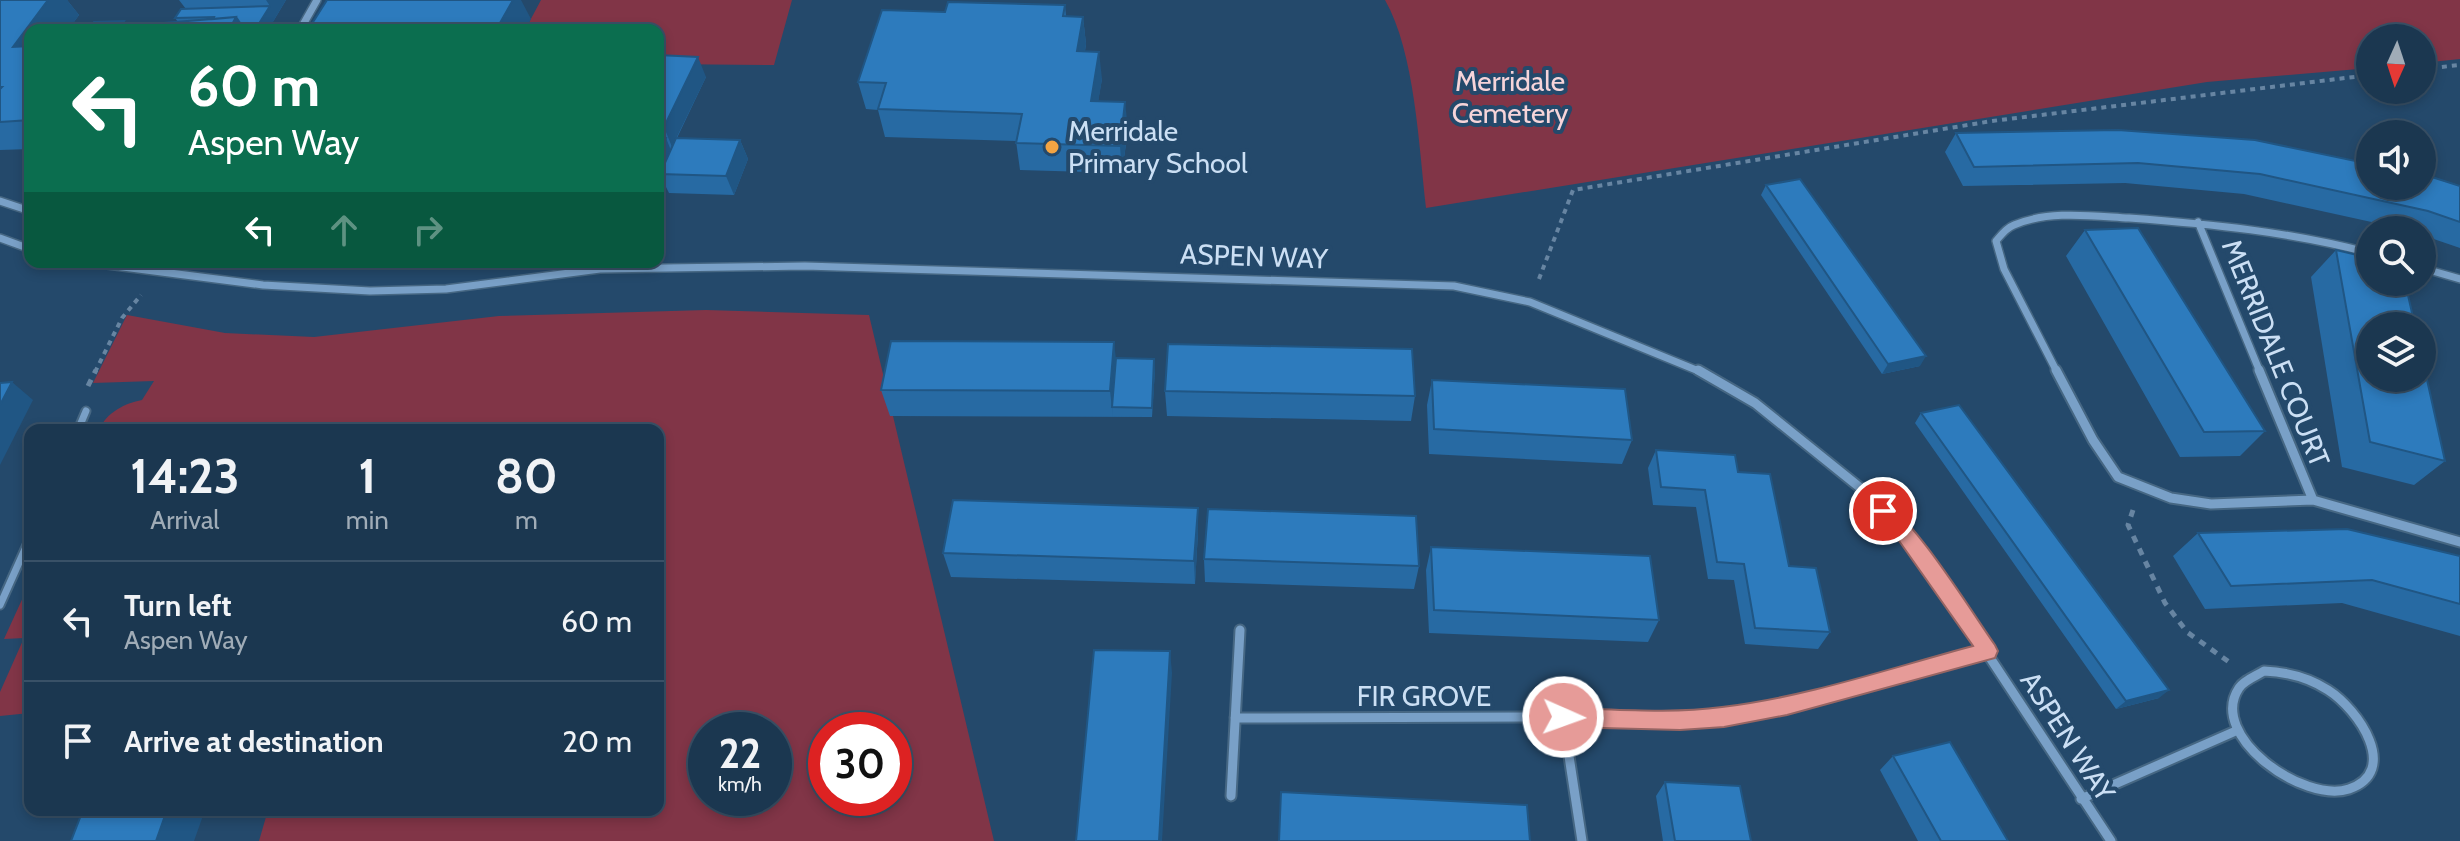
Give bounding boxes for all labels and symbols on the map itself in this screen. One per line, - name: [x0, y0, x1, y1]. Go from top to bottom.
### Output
- north arrow: [2356, 24, 2436, 104]
- park label: Merridale Cemetery: [1452, 64, 1568, 130]
- place label: Merridale Primary School: [1068, 114, 1248, 180]
- marker: Merridale Primary School: [1043, 138, 1061, 156]
- street label: MERRIDALE COURT: [2215, 234, 2337, 472]
- street label: ASPEN WAY: [1179, 236, 1330, 276]
- pin: [1849, 477, 1917, 545]
- street label: ASPEN WAY: [2013, 665, 2123, 808]
- position arrow: [1521, 675, 1605, 759]
- street label: FIR GROVE: [1357, 679, 1491, 713]
- speed limit sign: 30: [808, 712, 912, 816]

